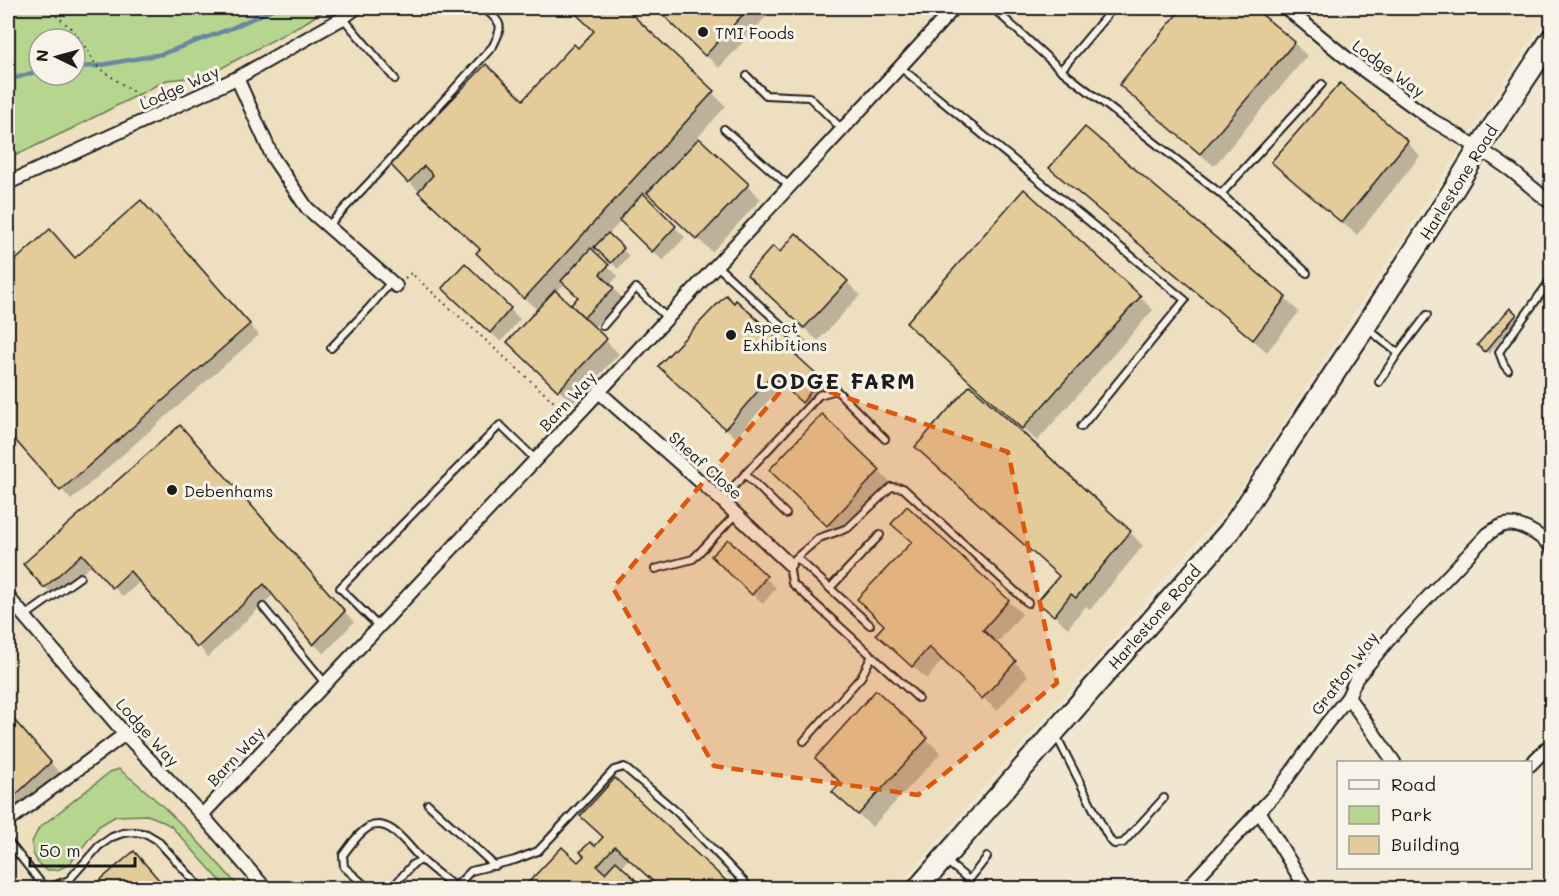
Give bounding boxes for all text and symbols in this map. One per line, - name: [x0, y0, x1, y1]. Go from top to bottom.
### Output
- place label: TMI Foods: [715, 22, 795, 43]
- marker: TMI Foods: [696, 25, 710, 39]
- north arrow: [27, 27, 87, 87]
- street label: Lodge Way: [1349, 35, 1429, 101]
- text: N: [31, 49, 53, 63]
- street label: Lodge Way: [136, 60, 222, 114]
- street label: Harlestone Road: [1414, 121, 1502, 243]
- place label: Aspect Exhibitions: [743, 316, 827, 355]
- marker: Aspect Exhibitions: [724, 328, 738, 342]
- district label: LODGE FARM: [756, 366, 916, 395]
- street label: Barn Way: [534, 367, 600, 435]
- street label: Sheaf Close: [665, 426, 747, 504]
- place label: Debenhams: [184, 480, 273, 501]
- marker: Debenhams: [165, 483, 179, 497]
- street label: Harlestone Road: [1103, 561, 1205, 673]
- street label: Grafton Way: [1306, 627, 1382, 719]
- street label: Lodge Way: [112, 693, 184, 771]
- street label: Barn Way: [202, 722, 268, 790]
- legend: [1337, 761, 1532, 869]
- text: Road: [1391, 772, 1436, 796]
- text: Park: [1391, 802, 1432, 826]
- scale bar: [30, 830, 135, 868]
- text: Building: [1391, 832, 1459, 856]
- text: 50 m: [39, 838, 81, 862]

